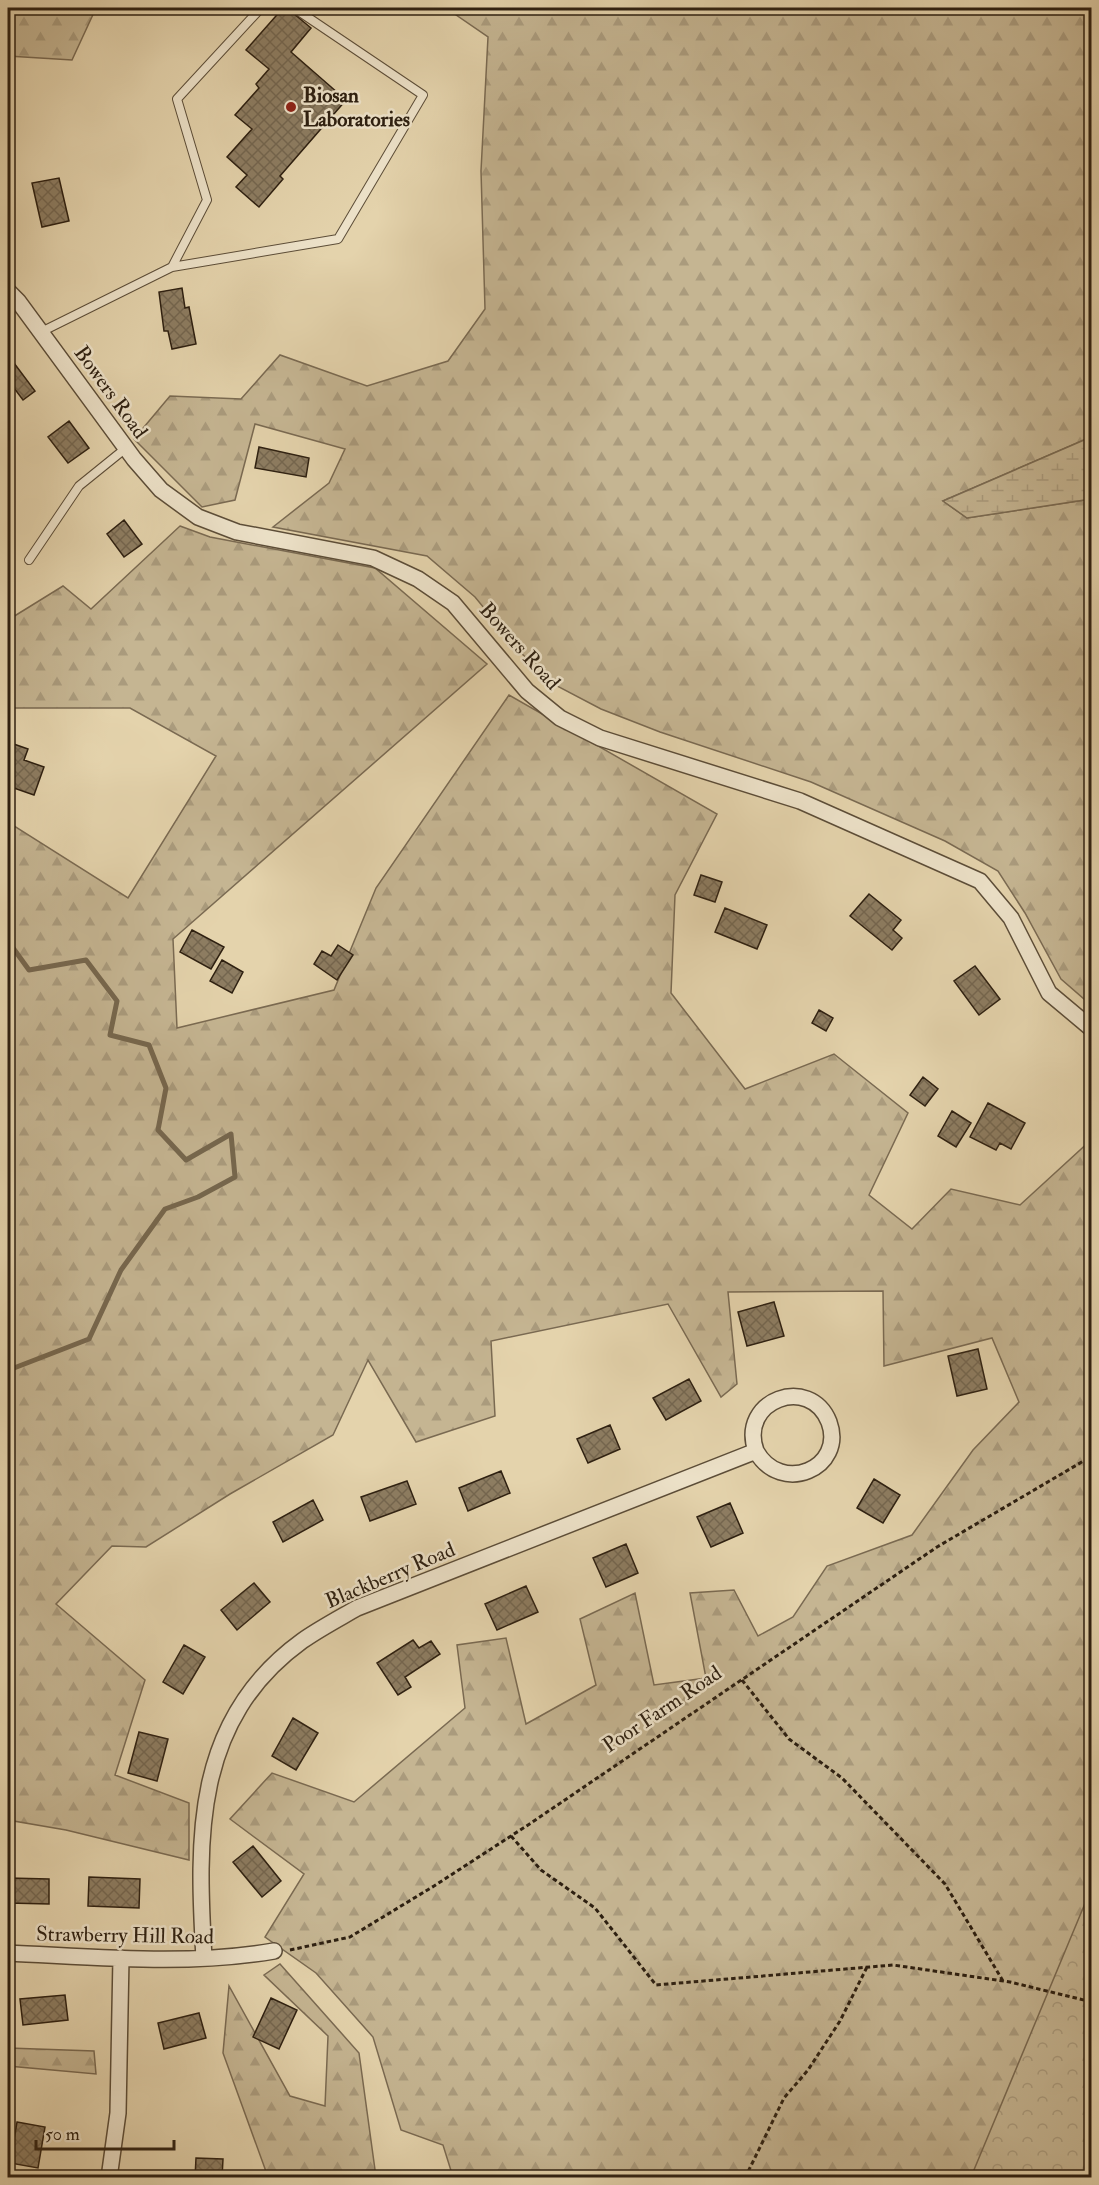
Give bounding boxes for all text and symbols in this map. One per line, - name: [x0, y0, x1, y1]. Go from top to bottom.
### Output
- place label: Biosan Laboratories: [303, 82, 410, 133]
- marker: Biosan Laboratories: [284, 100, 298, 114]
- street label: Bowers Road: [68, 340, 154, 445]
- street label: Bowers Road: [473, 597, 566, 696]
- street label: Blackberry Road: [321, 1536, 460, 1615]
- street label: Poor Farm Road: [598, 1659, 728, 1759]
- street label: Strawberry Hill Road: [36, 1920, 215, 1951]
- scale bar: [36, 2113, 174, 2151]
- text: 50 m: [45, 2123, 80, 2146]

